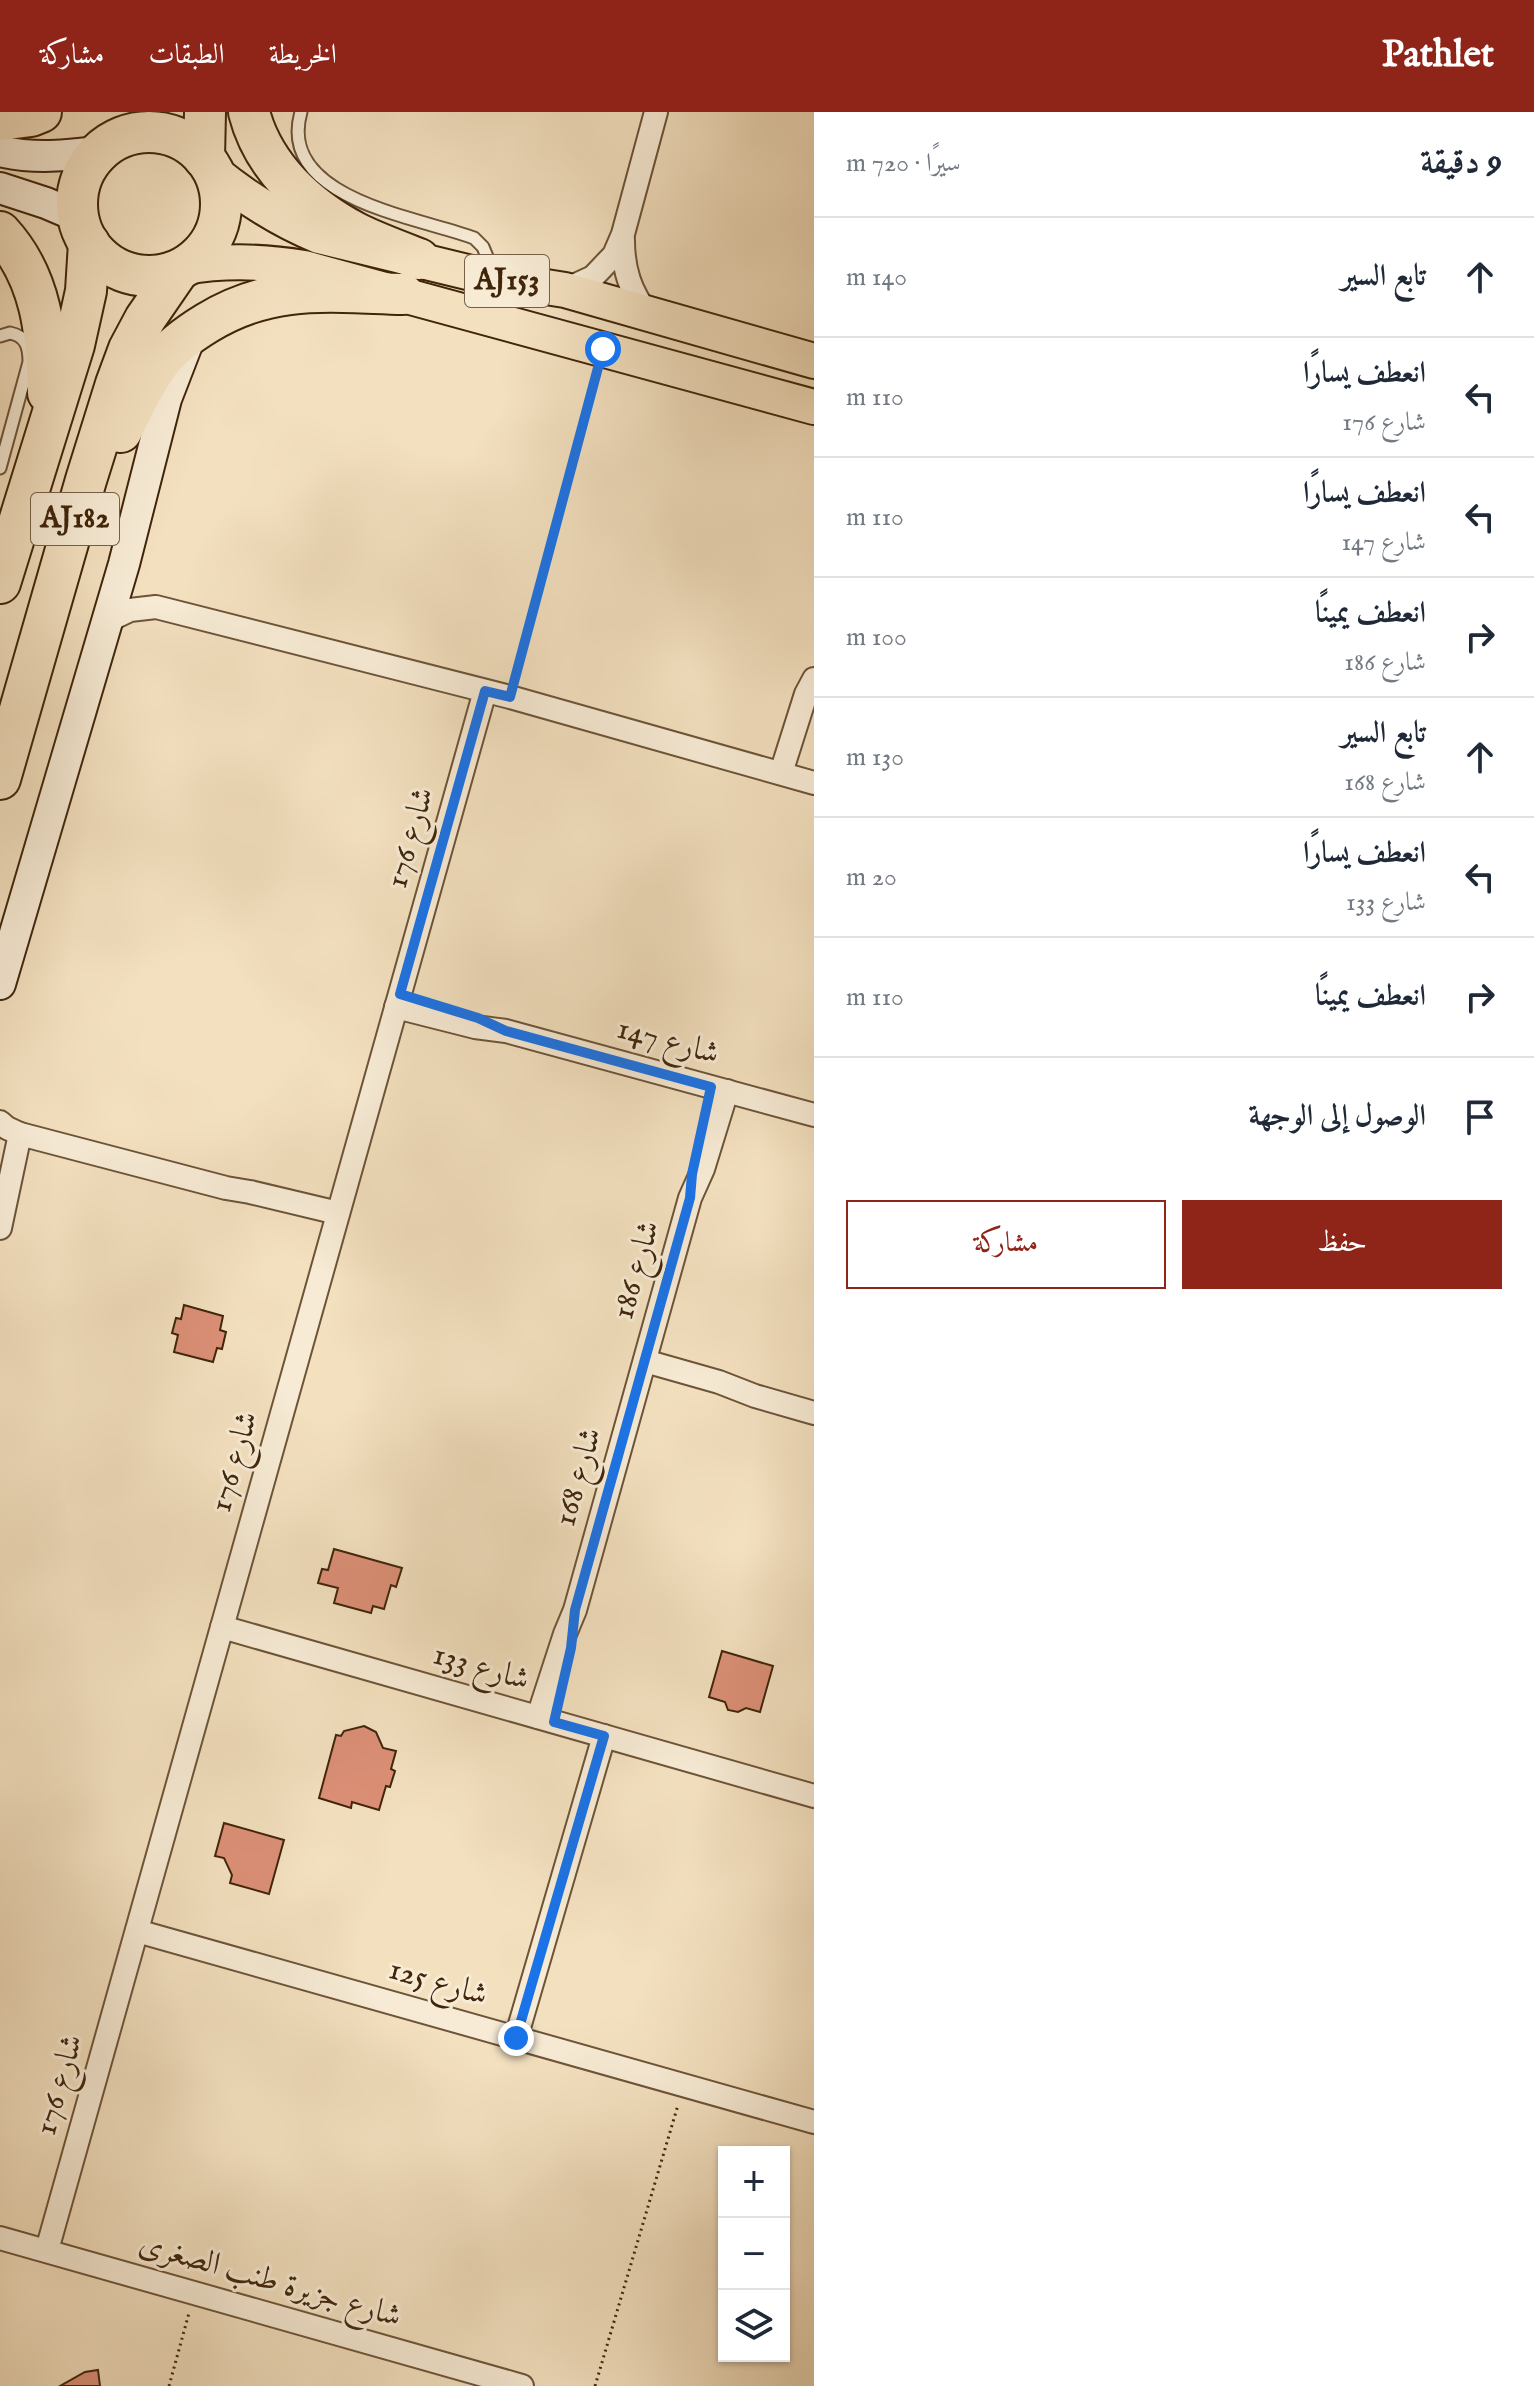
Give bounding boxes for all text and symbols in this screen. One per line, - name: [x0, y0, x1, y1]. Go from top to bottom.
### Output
- text: Pathlet: [1382, 32, 1494, 80]
- text: مشاركة: [40, 38, 104, 73]
- text: الطبقات: [148, 38, 225, 73]
- text: الخريطة: [269, 38, 337, 73]
- text: 9 دقيقة: [1420, 141, 1502, 184]
- text: سيرًا · 720 m: [846, 147, 961, 180]
- road number: AJ153: [465, 255, 549, 307]
- icon: ahead: [1458, 255, 1502, 299]
- text: تابع السير: [1341, 258, 1426, 296]
- text: 140 m: [846, 261, 907, 294]
- route start: [585, 331, 621, 367]
- text: انعطف يسارًا: [1303, 355, 1426, 393]
- icon: left: [1458, 375, 1502, 419]
- text: 110 m: [846, 381, 904, 414]
- text: شارع 176: [1342, 406, 1426, 439]
- text: انعطف يسارًا: [1303, 475, 1426, 513]
- road number: AJ182: [31, 493, 119, 545]
- icon: left: [1458, 495, 1502, 539]
- text: 110 m: [846, 501, 904, 534]
- text: شارع 147: [1341, 526, 1426, 559]
- text: انعطف يمينًا: [1315, 595, 1426, 633]
- icon: right: [1458, 615, 1502, 659]
- text: 100 m: [846, 621, 907, 654]
- text: شارع 186: [1344, 646, 1426, 679]
- text: تابع السير: [1341, 715, 1426, 753]
- icon: ahead: [1458, 735, 1502, 779]
- text: 130 m: [846, 741, 904, 774]
- text: شارع 168: [1344, 766, 1426, 799]
- street label: شارع 176: [377, 783, 449, 894]
- text: انعطف يسارًا: [1303, 835, 1426, 873]
- icon: left: [1458, 855, 1502, 899]
- text: 20 m: [846, 861, 897, 894]
- text: شارع 133: [1346, 886, 1426, 919]
- icon: right: [1458, 975, 1502, 1019]
- text: انعطف يمينًا: [1315, 978, 1426, 1016]
- text: 110 m: [846, 981, 904, 1014]
- street label: شارع 147: [611, 1009, 724, 1079]
- icon: arrive: [1458, 1095, 1502, 1139]
- text: الوصول إلى الوجهة: [1249, 1098, 1426, 1136]
- button: مشاركة: [846, 1200, 1166, 1289]
- button: حفظ: [1182, 1200, 1502, 1289]
- street label: شارع 186: [603, 1216, 674, 1325]
- street label: شارع 176: [201, 1407, 273, 1518]
- street label: شارع 168: [545, 1423, 616, 1532]
- street label: شارع 133: [427, 1635, 534, 1705]
- street label: شارع 125: [383, 1949, 492, 2020]
- route end: [498, 2020, 534, 2056]
- street label: شارع 176: [26, 2030, 98, 2141]
- map controls: [718, 2146, 790, 2362]
- button: +: [718, 2146, 790, 2218]
- button: −: [718, 2218, 790, 2290]
- street label: شارع جزيرة طنب الصغرى: [133, 2224, 406, 2342]
- button: layers: [718, 2290, 790, 2362]

